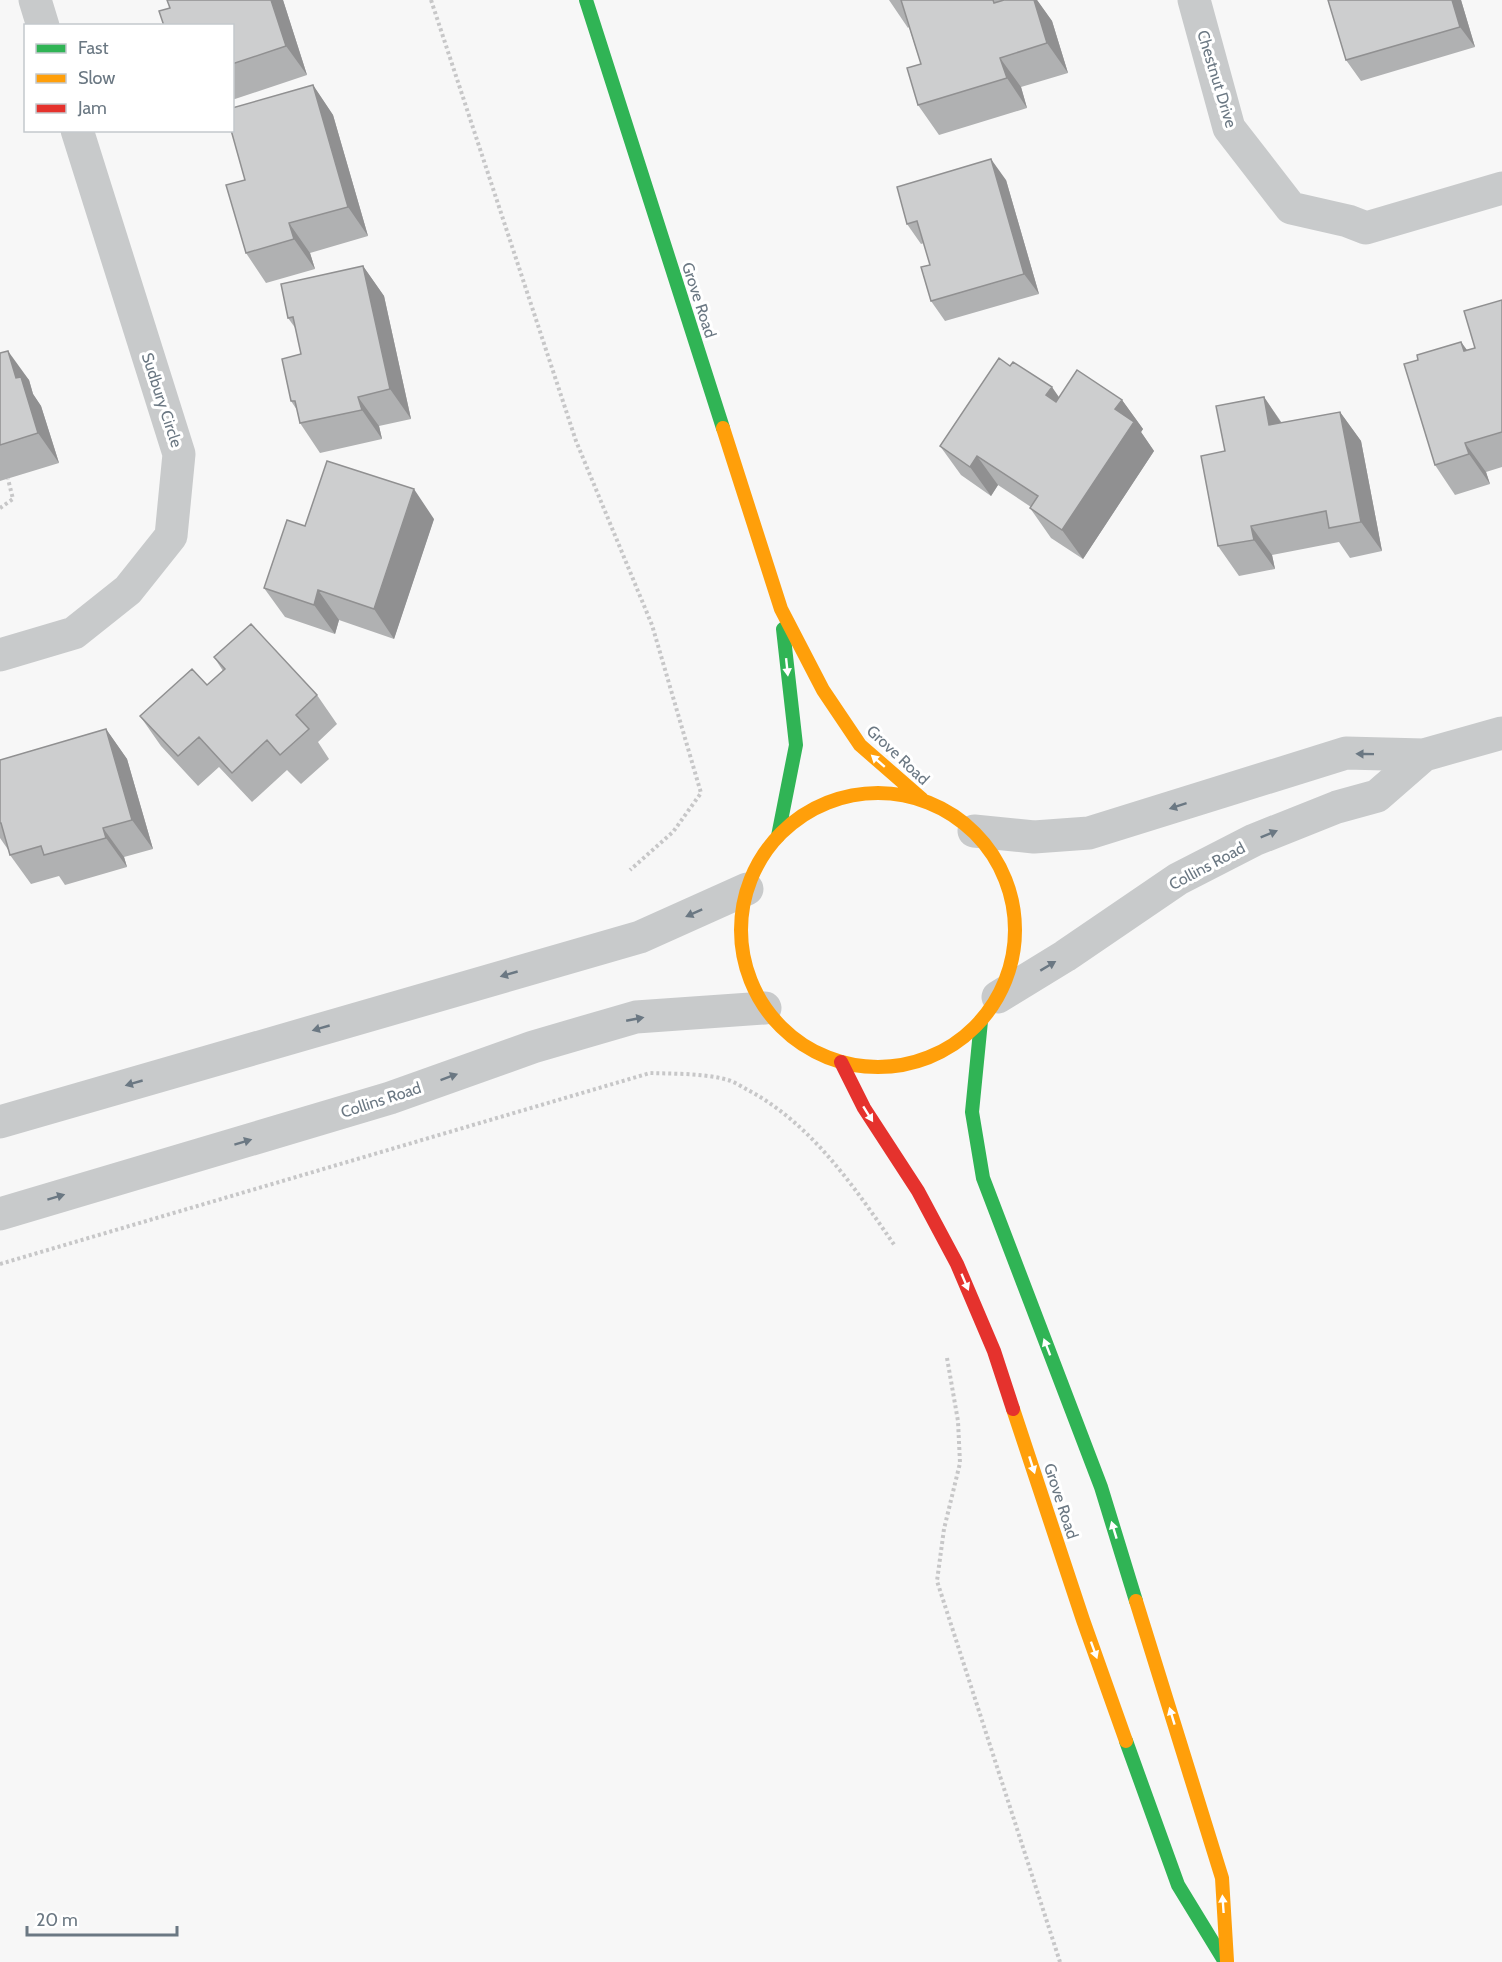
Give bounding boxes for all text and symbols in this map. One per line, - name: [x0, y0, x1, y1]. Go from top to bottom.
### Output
- legend: [24, 24, 234, 132]
- street label: Chestnut Drive: [1193, 28, 1241, 130]
- text: Fast: [78, 37, 109, 59]
- text: Slow: [78, 67, 115, 89]
- text: Jam: [77, 97, 107, 119]
- street label: Grove Road: [678, 260, 720, 340]
- street label: Sudbury Circle: [138, 350, 186, 450]
- one-way arrow: [782, 658, 792, 677]
- street label: Grove Road: [863, 721, 933, 789]
- one-way arrow: [1356, 749, 1375, 758]
- one-way arrow: [870, 754, 885, 768]
- one-way arrow: [1169, 802, 1187, 812]
- one-way arrow: [1260, 829, 1278, 838]
- street label: Collins Road: [1166, 838, 1248, 894]
- one-way arrow: [684, 908, 702, 918]
- one-way arrow: [1040, 961, 1056, 972]
- one-way arrow: [500, 970, 518, 979]
- one-way arrow: [626, 1014, 645, 1023]
- one-way arrow: [312, 1024, 330, 1033]
- one-way arrow: [440, 1072, 458, 1082]
- street label: Collins Road: [338, 1078, 424, 1122]
- one-way arrow: [125, 1079, 143, 1088]
- one-way arrow: [862, 1106, 873, 1122]
- one-way arrow: [234, 1137, 252, 1146]
- one-way arrow: [47, 1192, 65, 1201]
- one-way arrow: [960, 1274, 970, 1292]
- one-way arrow: [1042, 1338, 1052, 1356]
- one-way arrow: [1028, 1456, 1037, 1474]
- street label: Grove Road: [1040, 1461, 1082, 1541]
- one-way arrow: [1109, 1521, 1118, 1539]
- one-way arrow: [1090, 1641, 1100, 1659]
- one-way arrow: [1166, 1707, 1176, 1725]
- one-way arrow: [1219, 1894, 1228, 1913]
- scale bar: [27, 1899, 177, 1937]
- text: 20 m: [36, 1909, 78, 1931]

